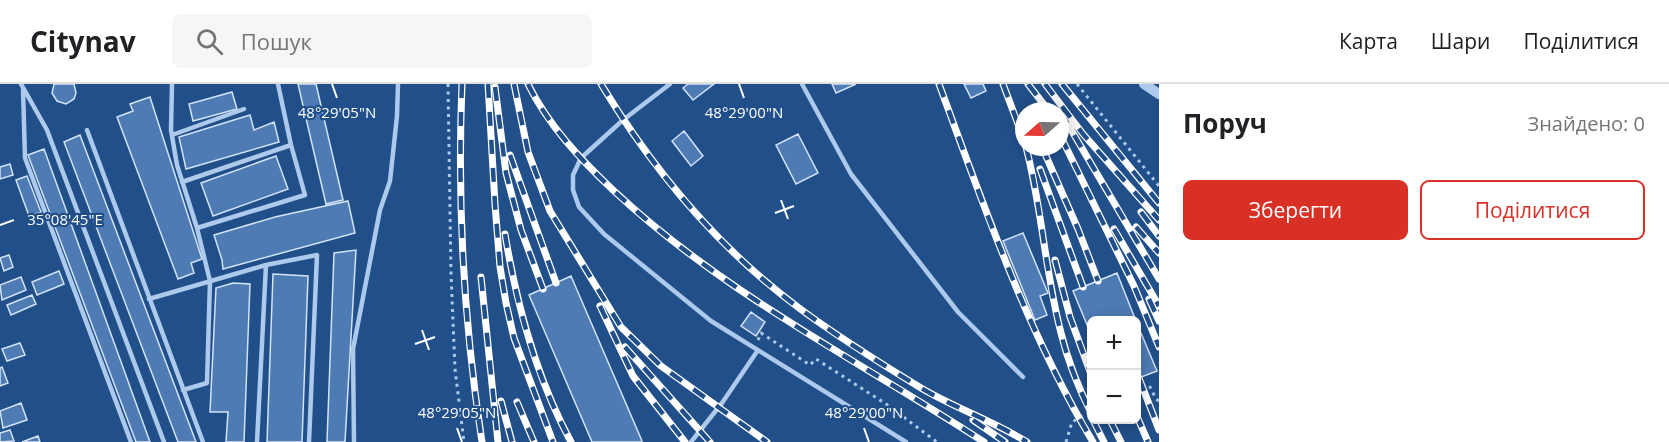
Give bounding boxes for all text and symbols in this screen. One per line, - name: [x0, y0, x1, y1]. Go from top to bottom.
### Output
- search box: [172, 14, 592, 68]
- text: Citynav: [30, 22, 136, 60]
- icon: search: [193, 25, 226, 58]
- text: Пошук: [241, 26, 312, 56]
- text: Карта: [1339, 27, 1398, 55]
- text: Шари: [1431, 27, 1490, 55]
- text: Поділитися: [1523, 27, 1639, 55]
- text: 48°29'05"N: [298, 102, 376, 122]
- text: 48°29'00"N: [705, 102, 783, 122]
- north arrow: [1015, 102, 1069, 156]
- text: Поруч: [1183, 105, 1267, 141]
- text: Знайдено: 0: [1528, 110, 1645, 137]
- button: Зберегти: [1183, 180, 1408, 240]
- button: Поділитися: [1420, 180, 1645, 240]
- text: 35°08'45"E: [27, 209, 103, 229]
- map controls: [1087, 316, 1141, 424]
- button: +: [1087, 316, 1141, 370]
- button: −: [1087, 370, 1141, 424]
- text: 48°29'05"N: [418, 402, 496, 422]
- text: 48°29'00"N: [825, 402, 903, 422]

